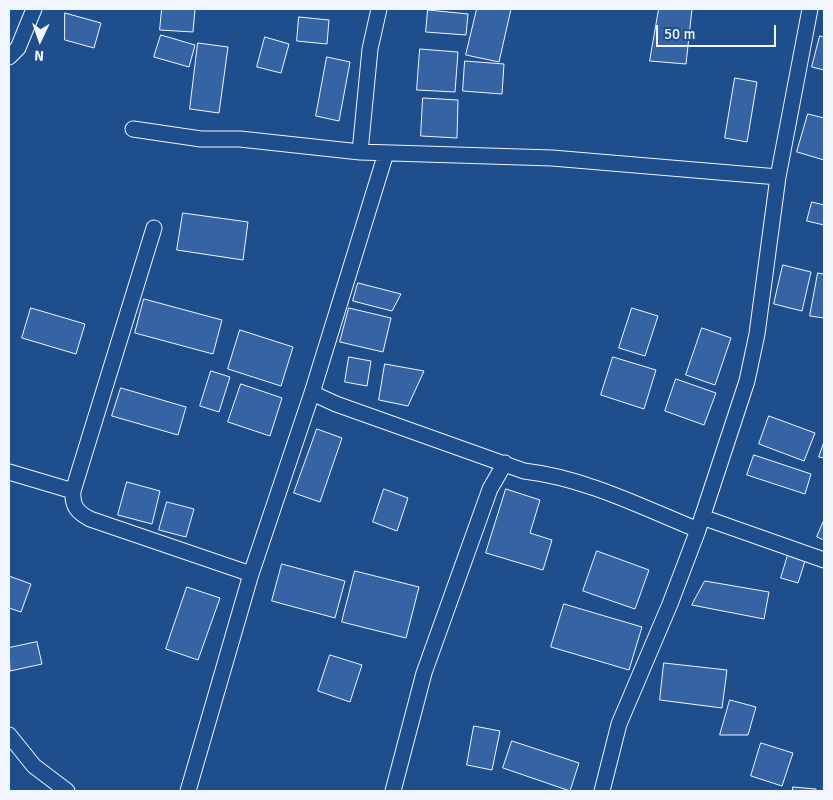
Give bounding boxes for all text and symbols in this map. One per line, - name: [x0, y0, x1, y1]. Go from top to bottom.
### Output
- north arrow: [15, 15, 65, 65]
- scale bar: [658, 15, 778, 47]
- text: 50 m: [664, 25, 695, 43]
- text: N: [34, 47, 45, 64]

